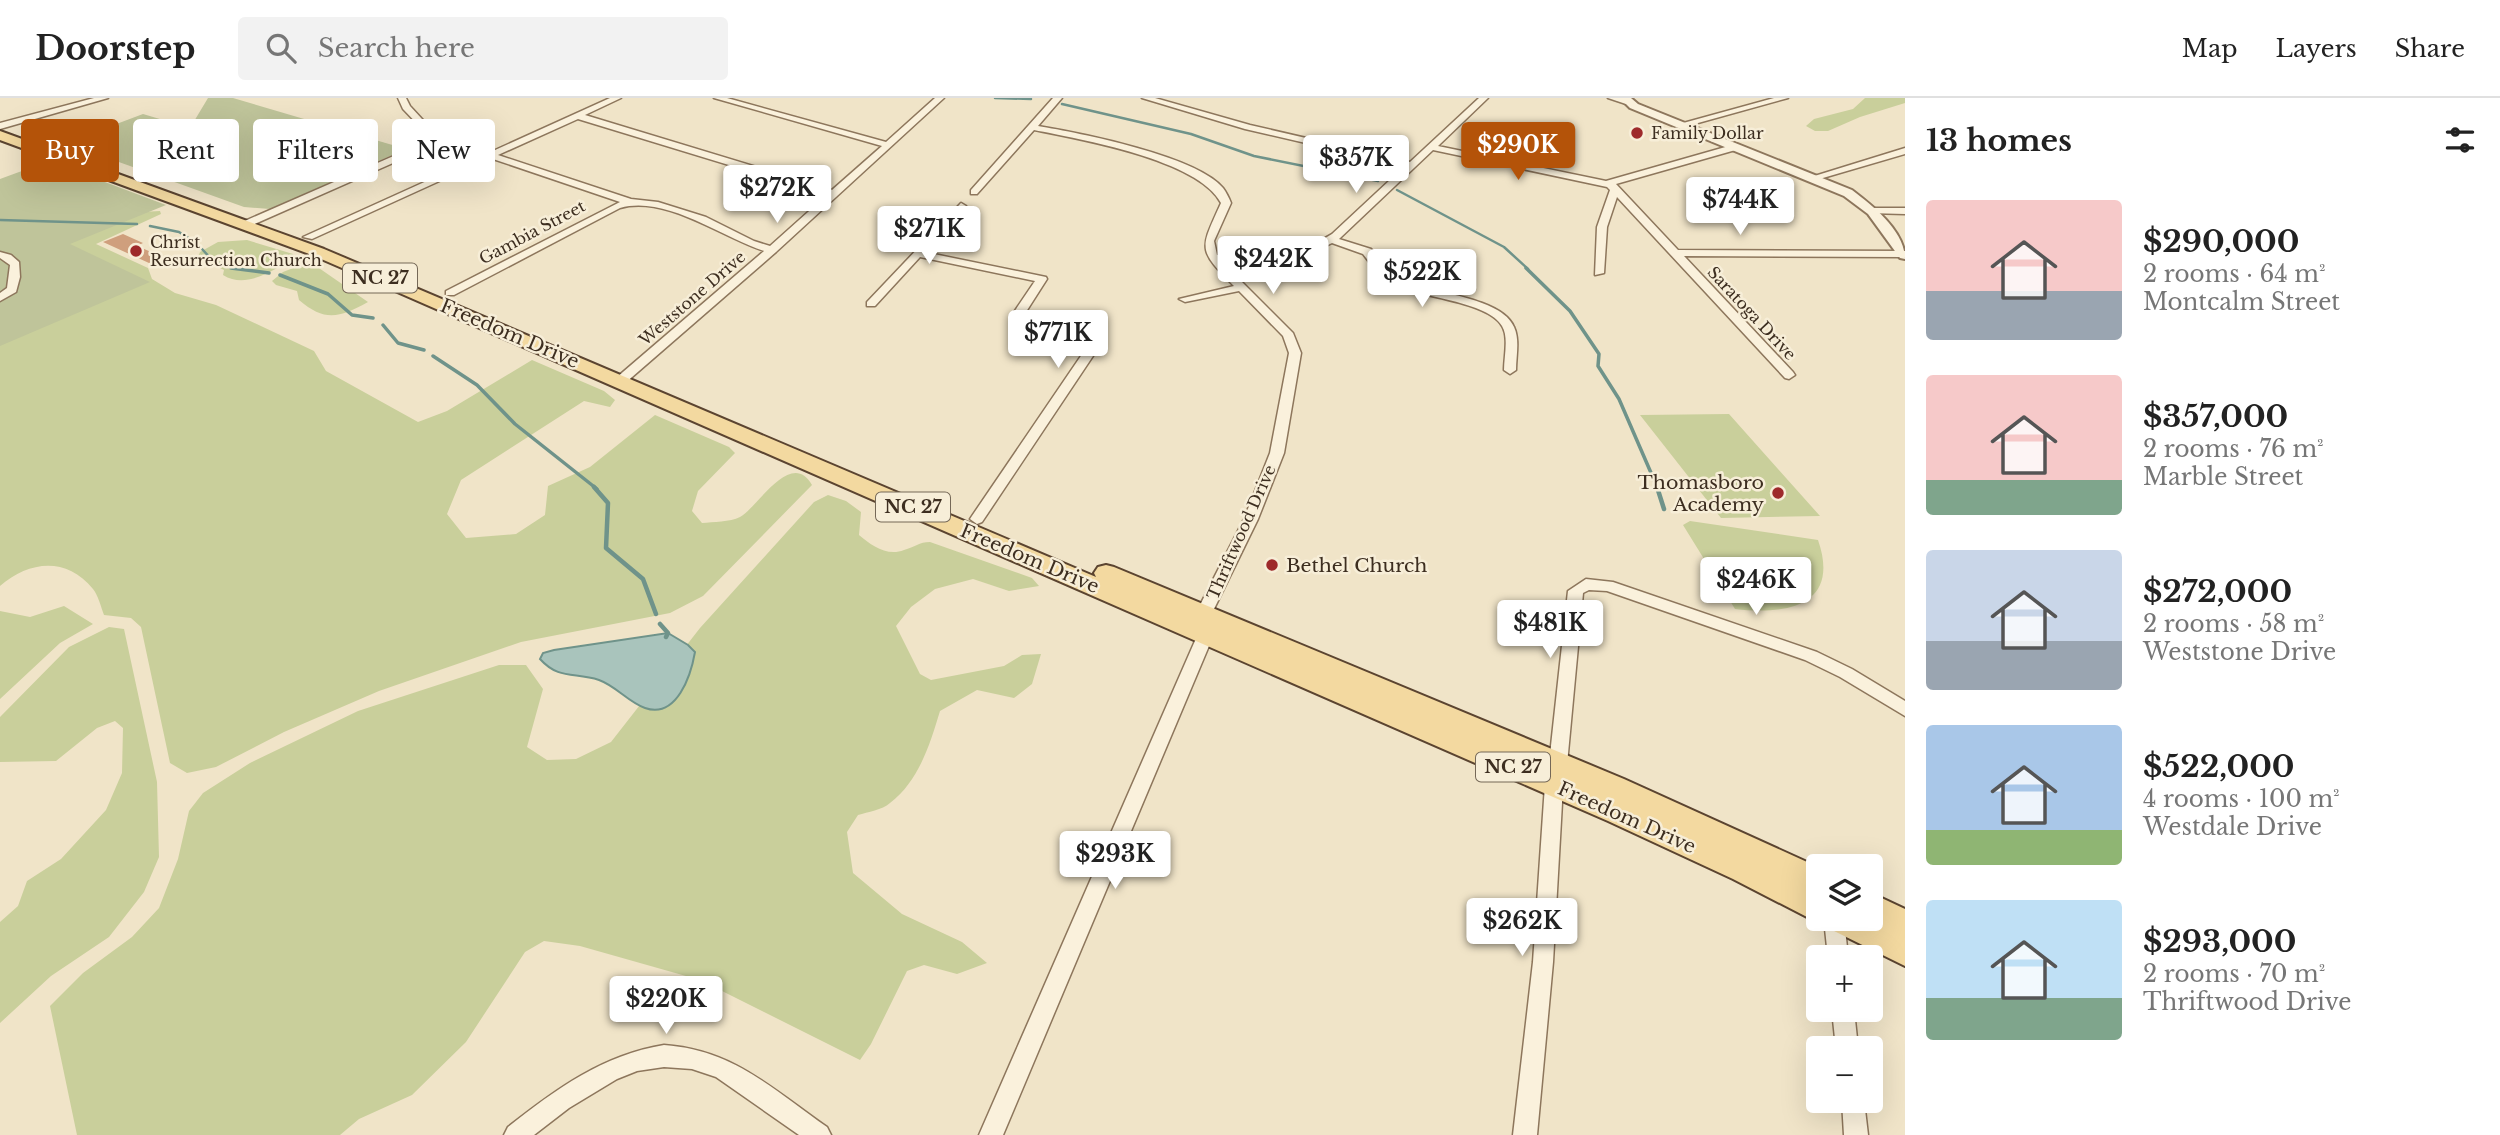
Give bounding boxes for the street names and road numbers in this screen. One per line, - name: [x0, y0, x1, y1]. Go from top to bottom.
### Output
- street label: Gambia Street: [476, 196, 588, 268]
- street label: Weststone Drive: [634, 246, 749, 350]
- street label: Saratoga Drive: [1703, 262, 1801, 364]
- road number: NC 27: [343, 264, 417, 293]
- street label: Freedom Drive: [437, 294, 583, 373]
- street label: Thriftwood Drive: [1202, 462, 1280, 602]
- road number: NC 27: [876, 492, 950, 522]
- street label: Freedom Drive: [957, 519, 1103, 598]
- road number: NC 27: [1476, 752, 1550, 782]
- street label: Freedom Drive: [1554, 777, 1699, 858]

